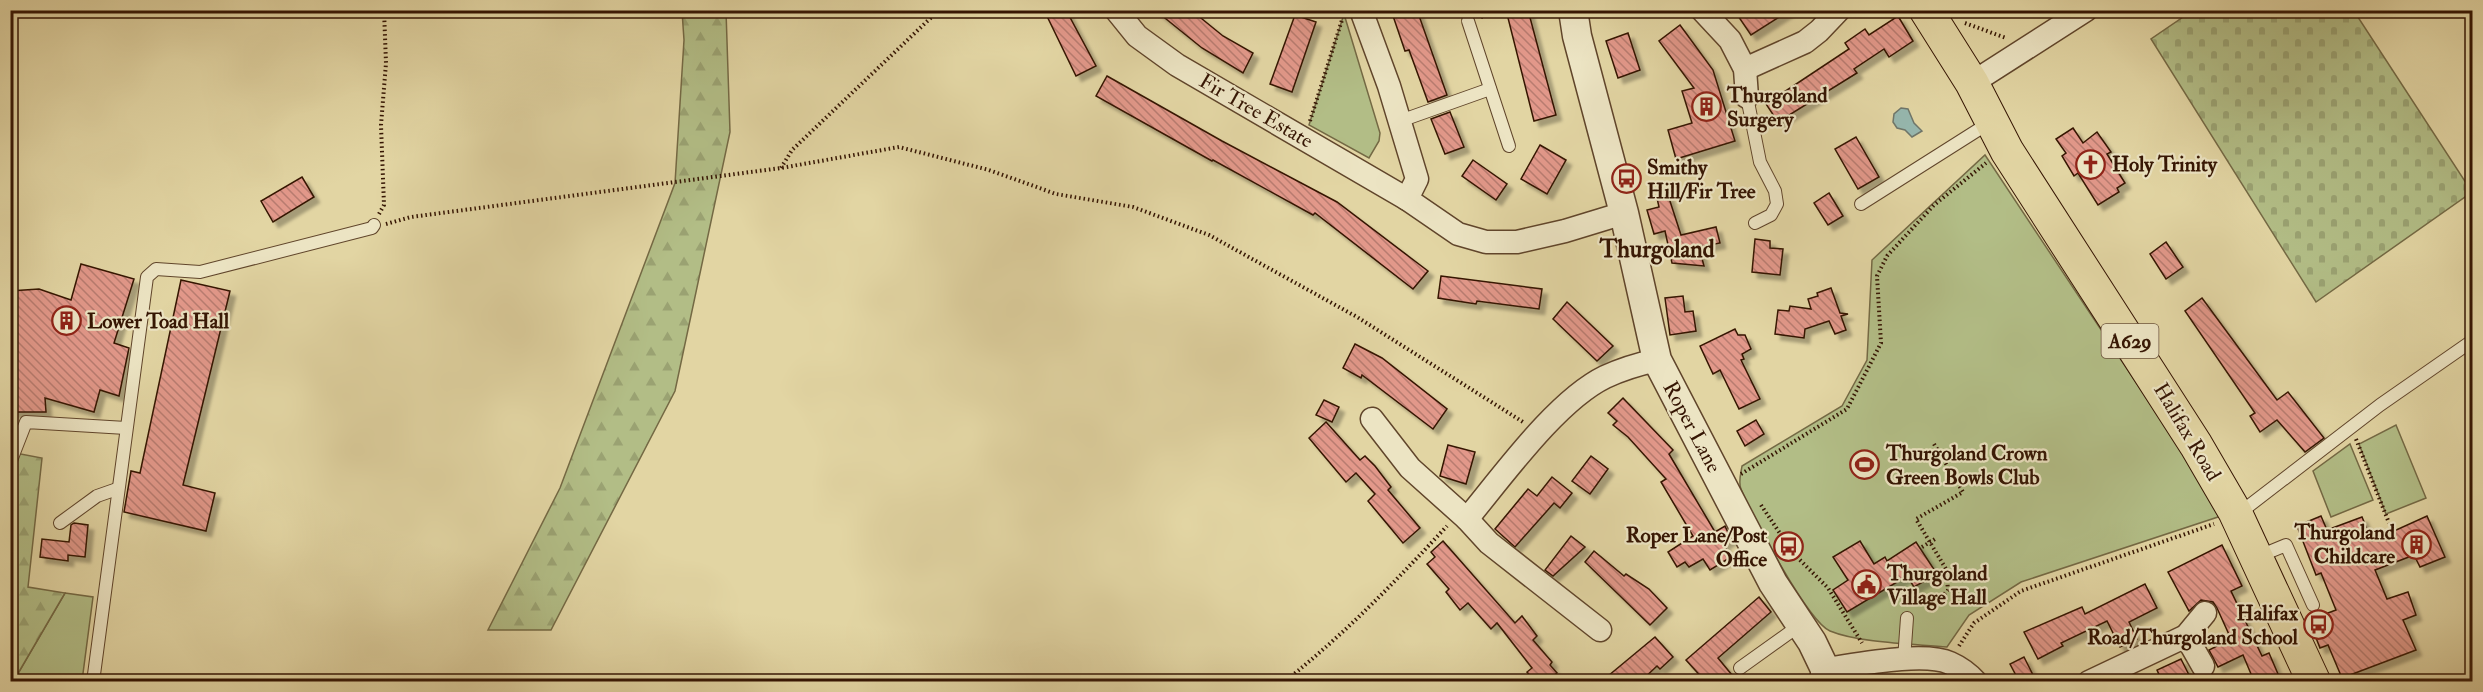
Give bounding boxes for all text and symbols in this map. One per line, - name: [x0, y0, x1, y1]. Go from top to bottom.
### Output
- street label: Fir Tree Estate: [1194, 67, 1318, 155]
- place label: Thurgoland Surgery: [1726, 82, 1828, 133]
- building icon: Thurgoland Surgery: [1690, 91, 1722, 123]
- church icon: Holy Trinity: [2075, 148, 2107, 180]
- place label: Holy Trinity: [2112, 151, 2218, 178]
- place label: Smithy Hill/Fir Tree: [1647, 154, 1756, 205]
- bus stop icon: Smithy Hill/Fir Tree: [1610, 163, 1642, 195]
- district label: Thurgoland: [1599, 234, 1715, 265]
- building icon: Lower Toad Hall: [50, 305, 82, 337]
- place label: Lower Toad Hall: [87, 308, 230, 335]
- road number: A629: [2102, 324, 2158, 358]
- street label: Roper Lane: [1657, 377, 1727, 478]
- street label: Halifax Road: [2147, 378, 2227, 487]
- place label: Thurgoland Crown Green Bowls Club: [1885, 440, 2048, 491]
- sports icon: Thurgoland Crown Green Bowls Club: [1849, 449, 1881, 481]
- place label: Thurgoland Childcare: [2293, 519, 2396, 570]
- place label: Roper Lane/Post Office: [1626, 522, 1767, 573]
- building icon: Thurgoland Childcare: [2400, 528, 2432, 560]
- bus stop icon: Roper Lane/Post Office: [1772, 531, 1804, 563]
- place label: Thurgoland Village Hall: [1886, 560, 1988, 611]
- public building icon: Thurgoland Village Hall: [1850, 569, 1882, 601]
- place label: Halifax Road/Thurgoland School: [2087, 600, 2299, 651]
- bus stop icon: Halifax Road/Thurgoland School: [2303, 609, 2335, 641]

